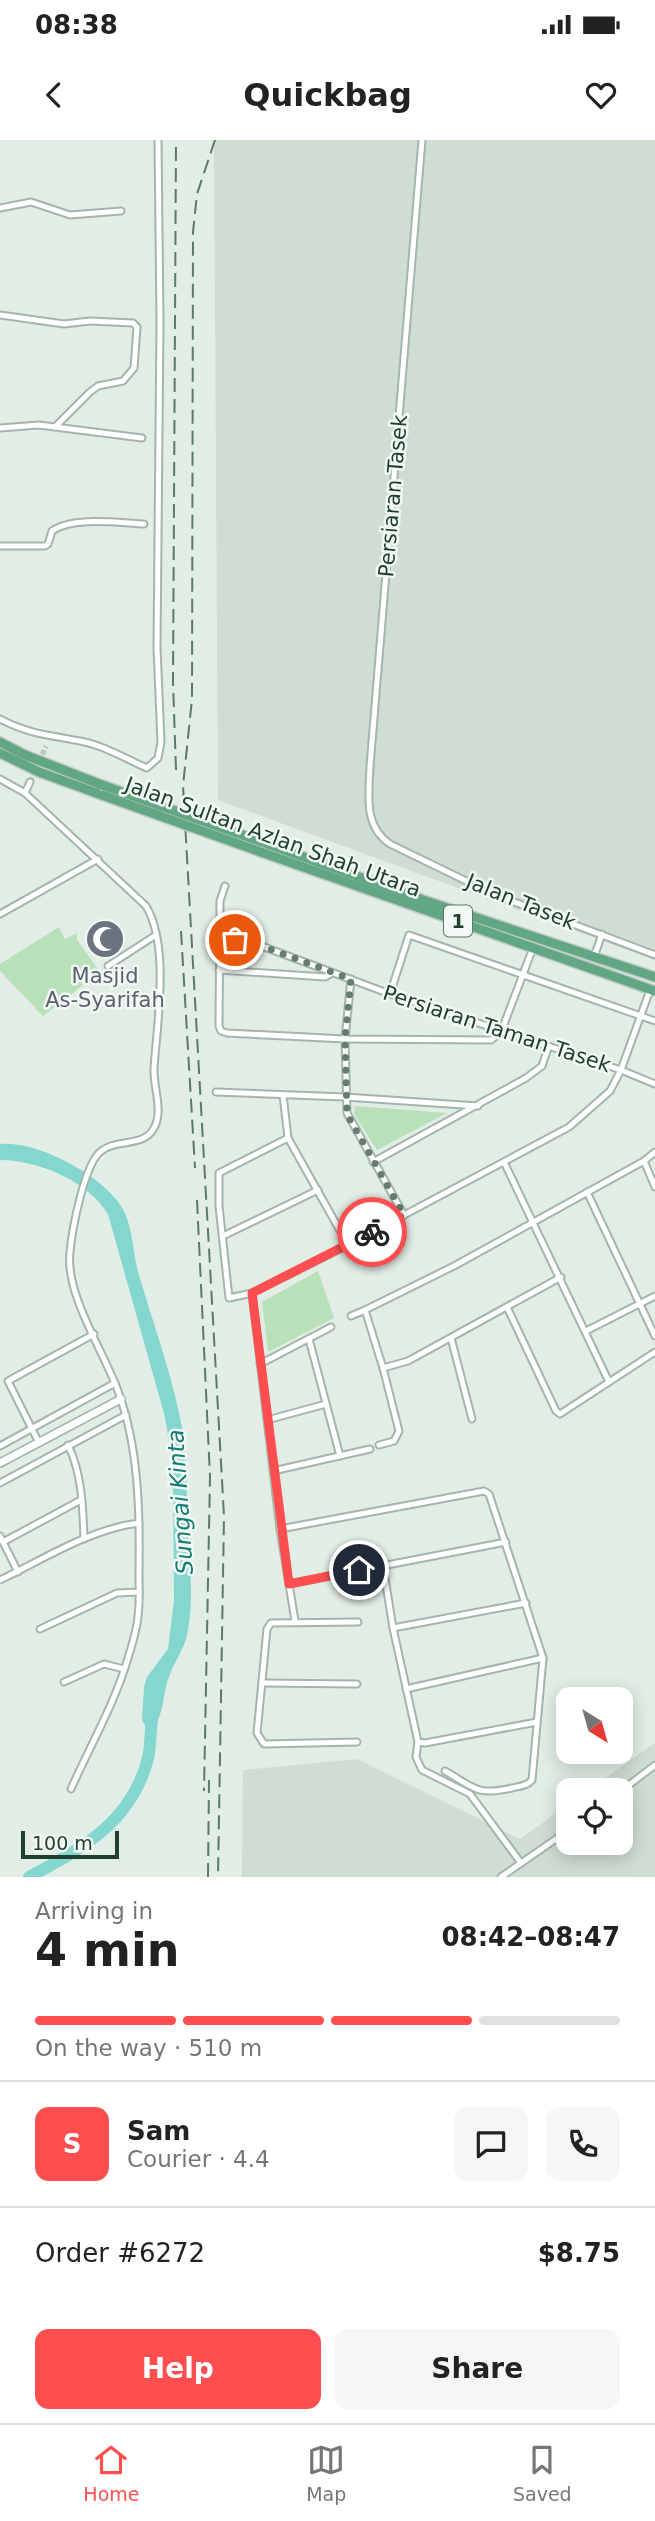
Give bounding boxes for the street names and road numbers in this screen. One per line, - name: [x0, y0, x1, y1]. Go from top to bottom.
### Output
- street label: Persiaran Tasek: [374, 413, 412, 578]
- street label: Jalan Sultan Azlan Shah Utara: [120, 772, 424, 902]
- street label: Jalan Tasek: [461, 868, 580, 935]
- road number: 1: [444, 906, 472, 936]
- street label: Persiaran Taman Tasek: [380, 981, 615, 1078]

